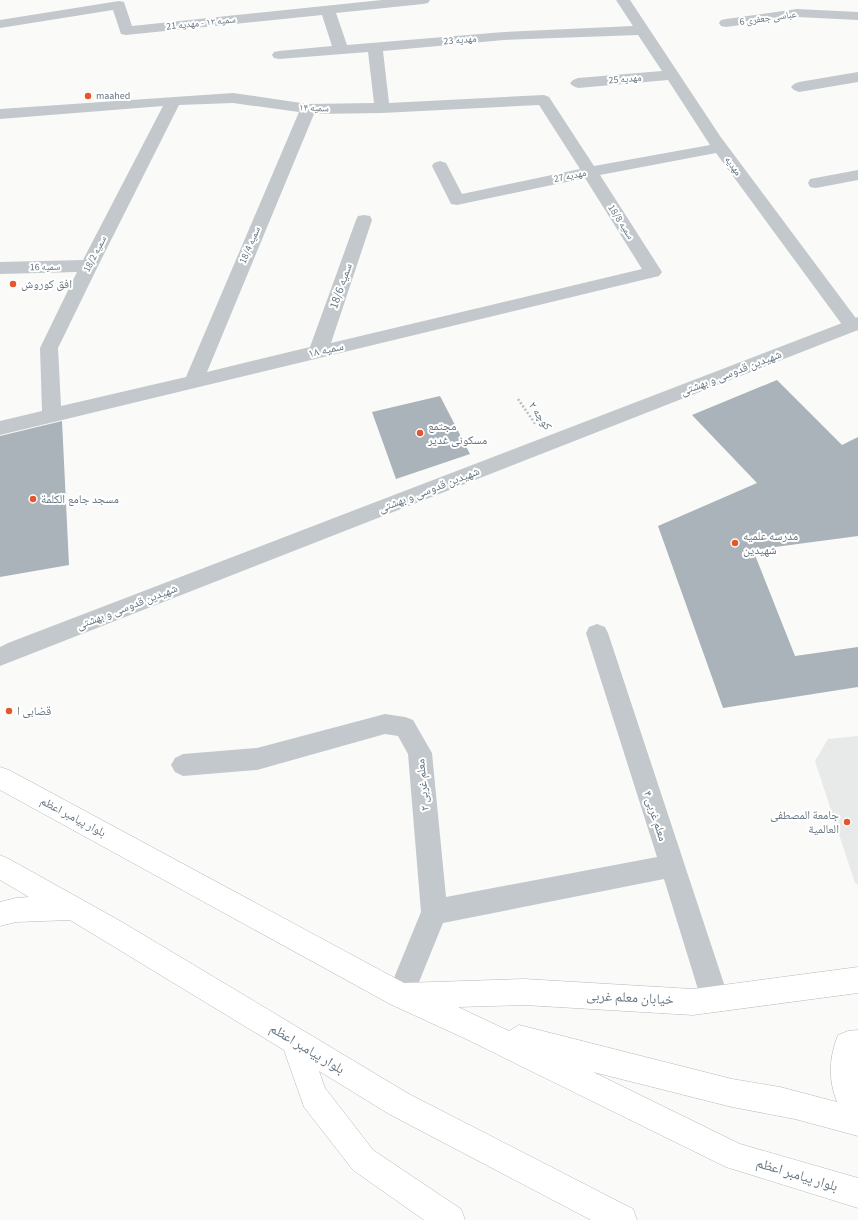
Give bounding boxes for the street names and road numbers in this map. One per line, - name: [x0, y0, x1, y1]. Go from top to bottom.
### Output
- street label: عباسی جعفری 6: [739, 7, 797, 29]
- street label: سمیه ۱۲ - مهدیه 21: [165, 12, 237, 34]
- street label: مهدیه 23: [443, 32, 477, 48]
- street label: مهدیه 25: [608, 71, 642, 87]
- street label: سمیه ۱۴: [299, 100, 330, 116]
- street label: مهدیه: [721, 153, 745, 179]
- street label: مهدیه 27: [552, 166, 588, 186]
- street label: سمیه 18/8: [604, 202, 638, 243]
- street label: سمیه 18/4: [236, 224, 264, 266]
- street label: سمیه 18/2: [80, 233, 110, 275]
- street label: سمیه 16: [29, 260, 61, 274]
- street label: سمیه 18/6: [325, 261, 357, 311]
- street label: سمیه ۱۸: [307, 338, 345, 362]
- street label: شهیدین قدوسی و بهشتی: [678, 346, 784, 400]
- street label: کوچه ۲: [524, 398, 556, 434]
- street label: شهیدین قدوسی و بهشتی: [376, 463, 482, 517]
- street label: شهیدین قدوسی و بهشتی: [74, 580, 180, 634]
- street label: معلم غربی ۲: [412, 758, 434, 812]
- street label: معلم غربی ۴: [639, 788, 671, 844]
- street label: بلوار پیامبر اعظم: [37, 793, 109, 841]
- street label: خیابان معلم غربی: [586, 986, 674, 1010]
- street label: بلوار پیامبر اعظم: [266, 1019, 348, 1079]
- street label: بلوار پیامبر اعظم: [754, 1153, 840, 1197]

